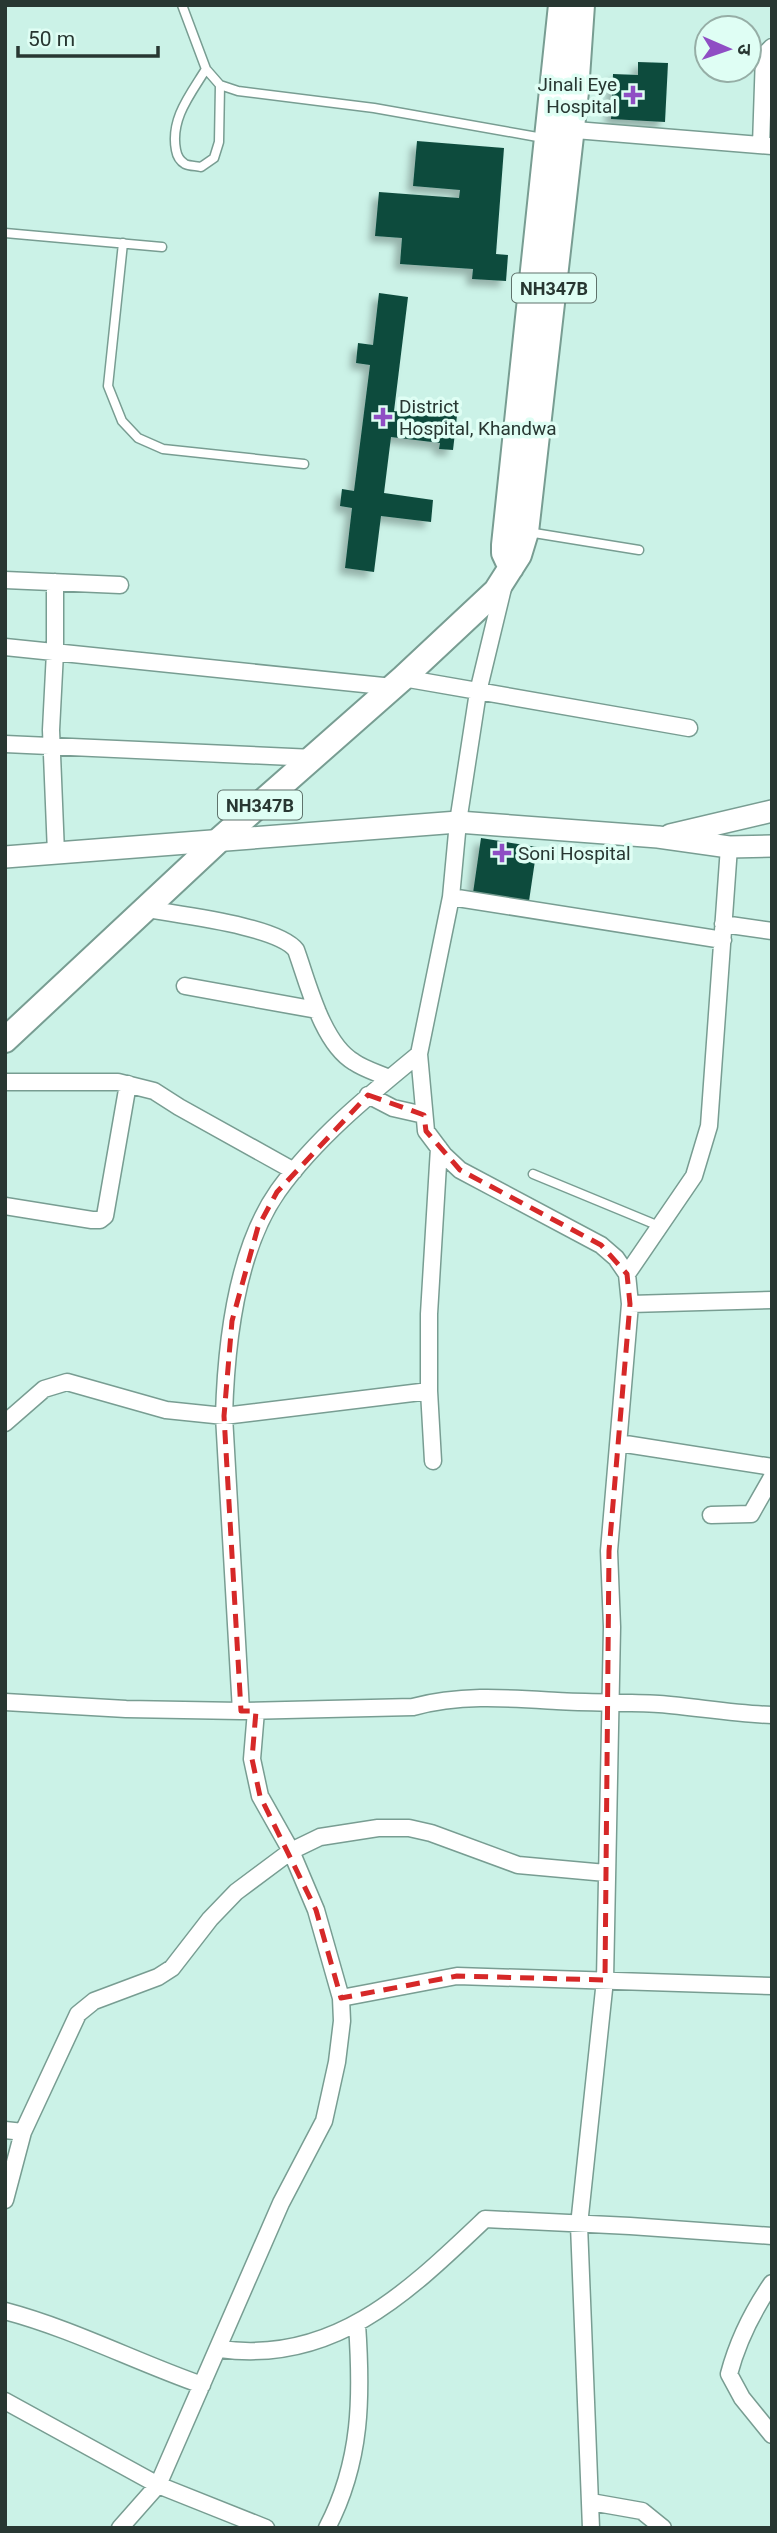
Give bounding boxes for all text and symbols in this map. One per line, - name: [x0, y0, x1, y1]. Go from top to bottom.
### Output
- scale bar: [18, 14, 158, 58]
- north arrow: [693, 14, 763, 84]
- text: 50 m: [28, 27, 75, 51]
- text: उ: [733, 44, 756, 56]
- place label: Jinali Eye Hospital: [538, 73, 617, 118]
- marker: Jinali Eye Hospital: [623, 85, 643, 105]
- road number: NH347B: [512, 274, 596, 302]
- place label: District Hospital, Khandwa: [399, 395, 557, 440]
- marker: District Hospital, Khandwa: [373, 407, 393, 427]
- road number: NH347B: [218, 790, 302, 820]
- place label: Soni Hospital: [518, 842, 631, 865]
- marker: Soni Hospital: [492, 843, 512, 863]

